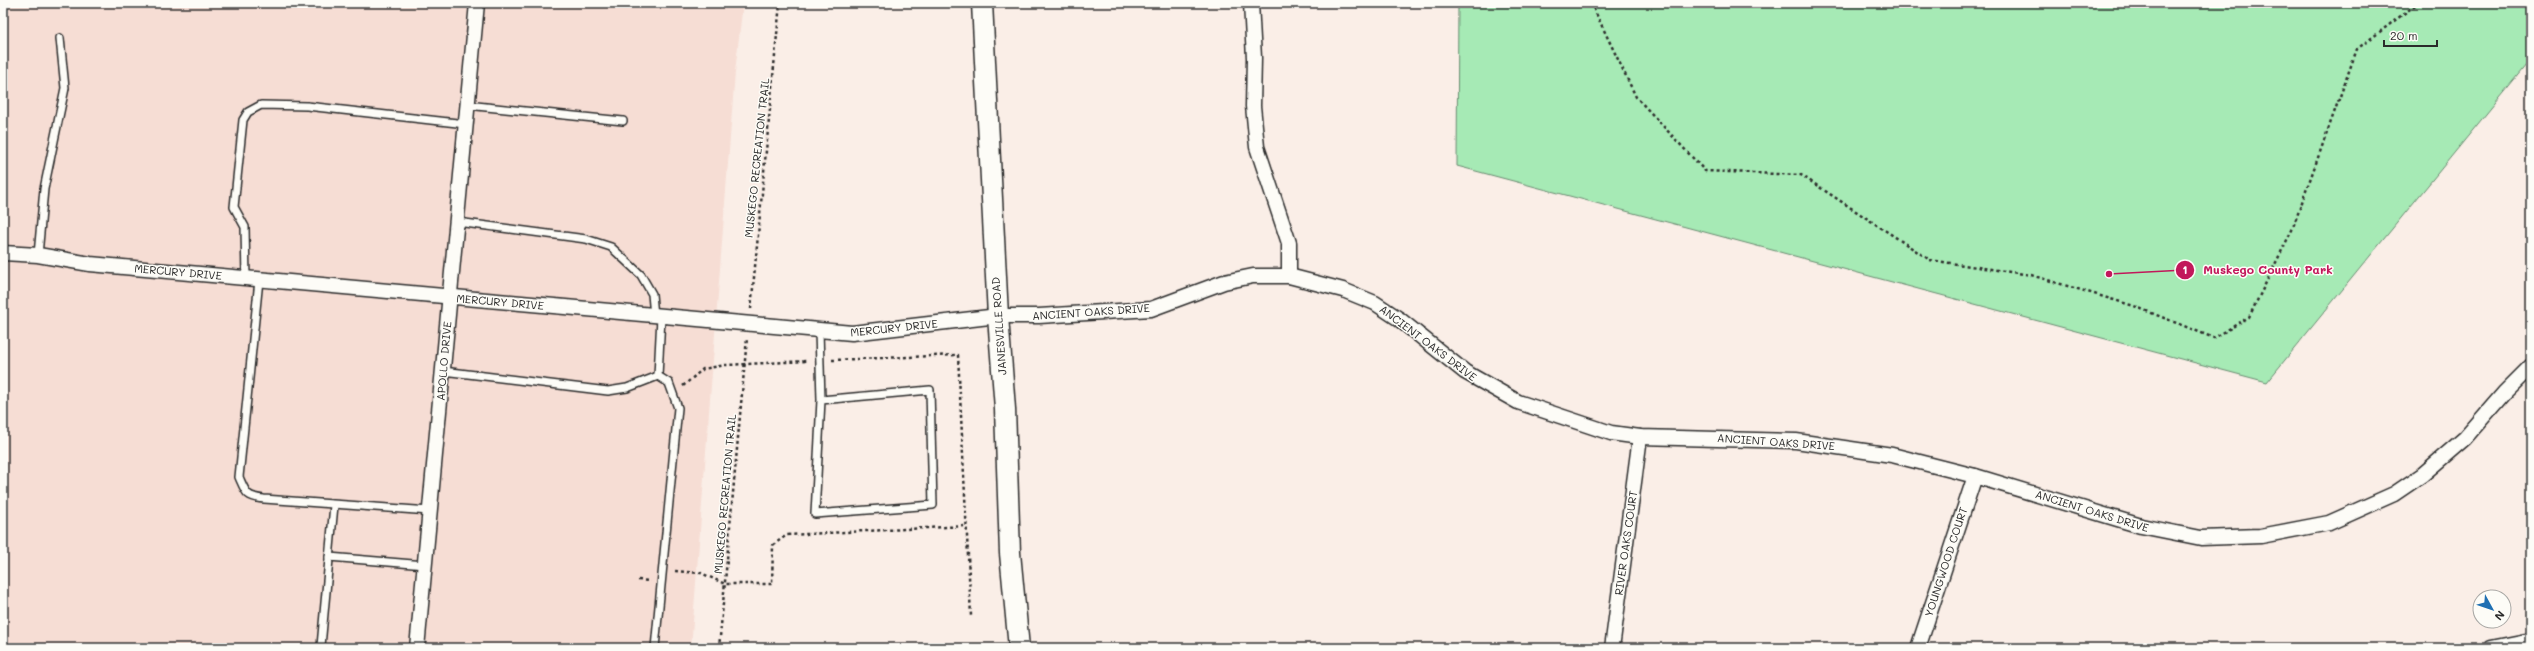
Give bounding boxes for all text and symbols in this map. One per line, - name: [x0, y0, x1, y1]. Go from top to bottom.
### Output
- scale bar: [2384, 22, 2437, 48]
- text: 20 m: [2390, 27, 2418, 43]
- street label: MUSKEGO RECREATION TRAIL: [741, 77, 772, 239]
- callout: Muskego County Park: [2175, 258, 2341, 282]
- street label: MERCURY DRIVE: [134, 260, 222, 283]
- text: 1: [2182, 261, 2188, 277]
- text: Muskego County Park: [2203, 261, 2333, 277]
- street label: JANESVILLE ROAD: [988, 276, 1009, 376]
- street label: MERCURY DRIVE: [456, 290, 544, 313]
- street label: ANCIENT OAKS DRIVE: [1032, 300, 1150, 323]
- street label: ANCIENT OAKS DRIVE: [1377, 301, 1480, 384]
- street label: MERCURY DRIVE: [849, 315, 938, 340]
- street label: APOLLO DRIVE: [433, 321, 454, 401]
- street label: MUSKEGO RECREATION TRAIL: [710, 413, 739, 575]
- street label: ANCIENT OAKS DRIVE: [1717, 430, 1835, 453]
- street label: ANCIENT OAKS DRIVE: [2034, 486, 2151, 535]
- street label: RIVER OAKS COURT: [1611, 490, 1640, 596]
- street label: YOUNGWOOD COURT: [1921, 505, 1970, 619]
- north arrow: [2472, 589, 2512, 629]
- text: N: [2492, 608, 2508, 624]

